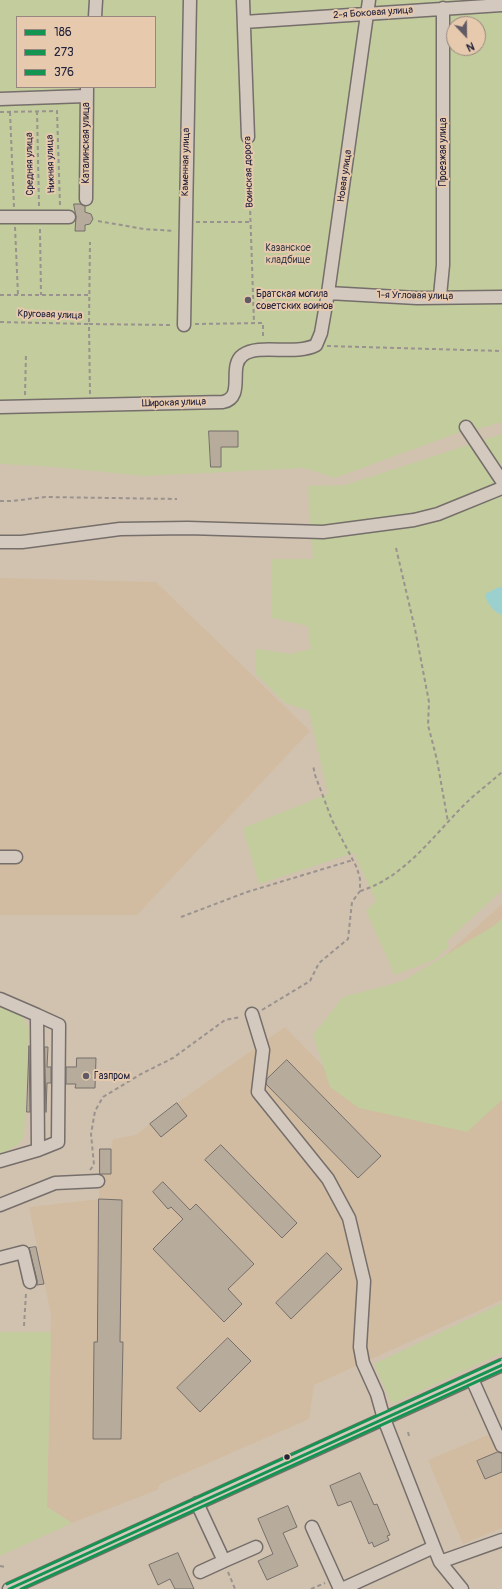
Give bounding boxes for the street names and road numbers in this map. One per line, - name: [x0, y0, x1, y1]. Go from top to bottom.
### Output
- street label: 2-я Боковая улица: [333, 4, 413, 22]
- street label: Каталинская улица: [80, 102, 92, 184]
- street label: Проезжая улица: [437, 118, 449, 186]
- street label: Каменная улица: [179, 128, 193, 196]
- street label: Средняя улица: [23, 132, 37, 196]
- street label: Нижняя улица: [44, 134, 58, 194]
- street label: Воинская дорога: [242, 136, 256, 208]
- street label: Новая улица: [335, 149, 355, 203]
- street label: 1-я Угловая улица: [377, 289, 453, 303]
- street label: Круговая улица: [17, 308, 83, 322]
- street label: Широкая улица: [142, 396, 206, 410]

